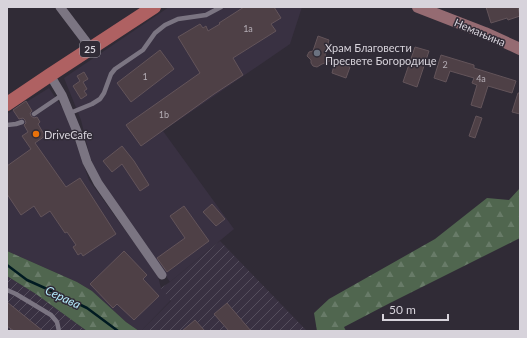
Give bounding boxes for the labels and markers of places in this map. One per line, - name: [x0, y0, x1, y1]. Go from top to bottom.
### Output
- place label: Храм Благовести Пресвете Богородице: [325, 41, 437, 67]
- marker: Храм Благовести Пресвете Богородице: [312, 48, 322, 58]
- place label: DriveCafe: [44, 128, 93, 141]
- marker: DriveCafe: [31, 129, 41, 139]

